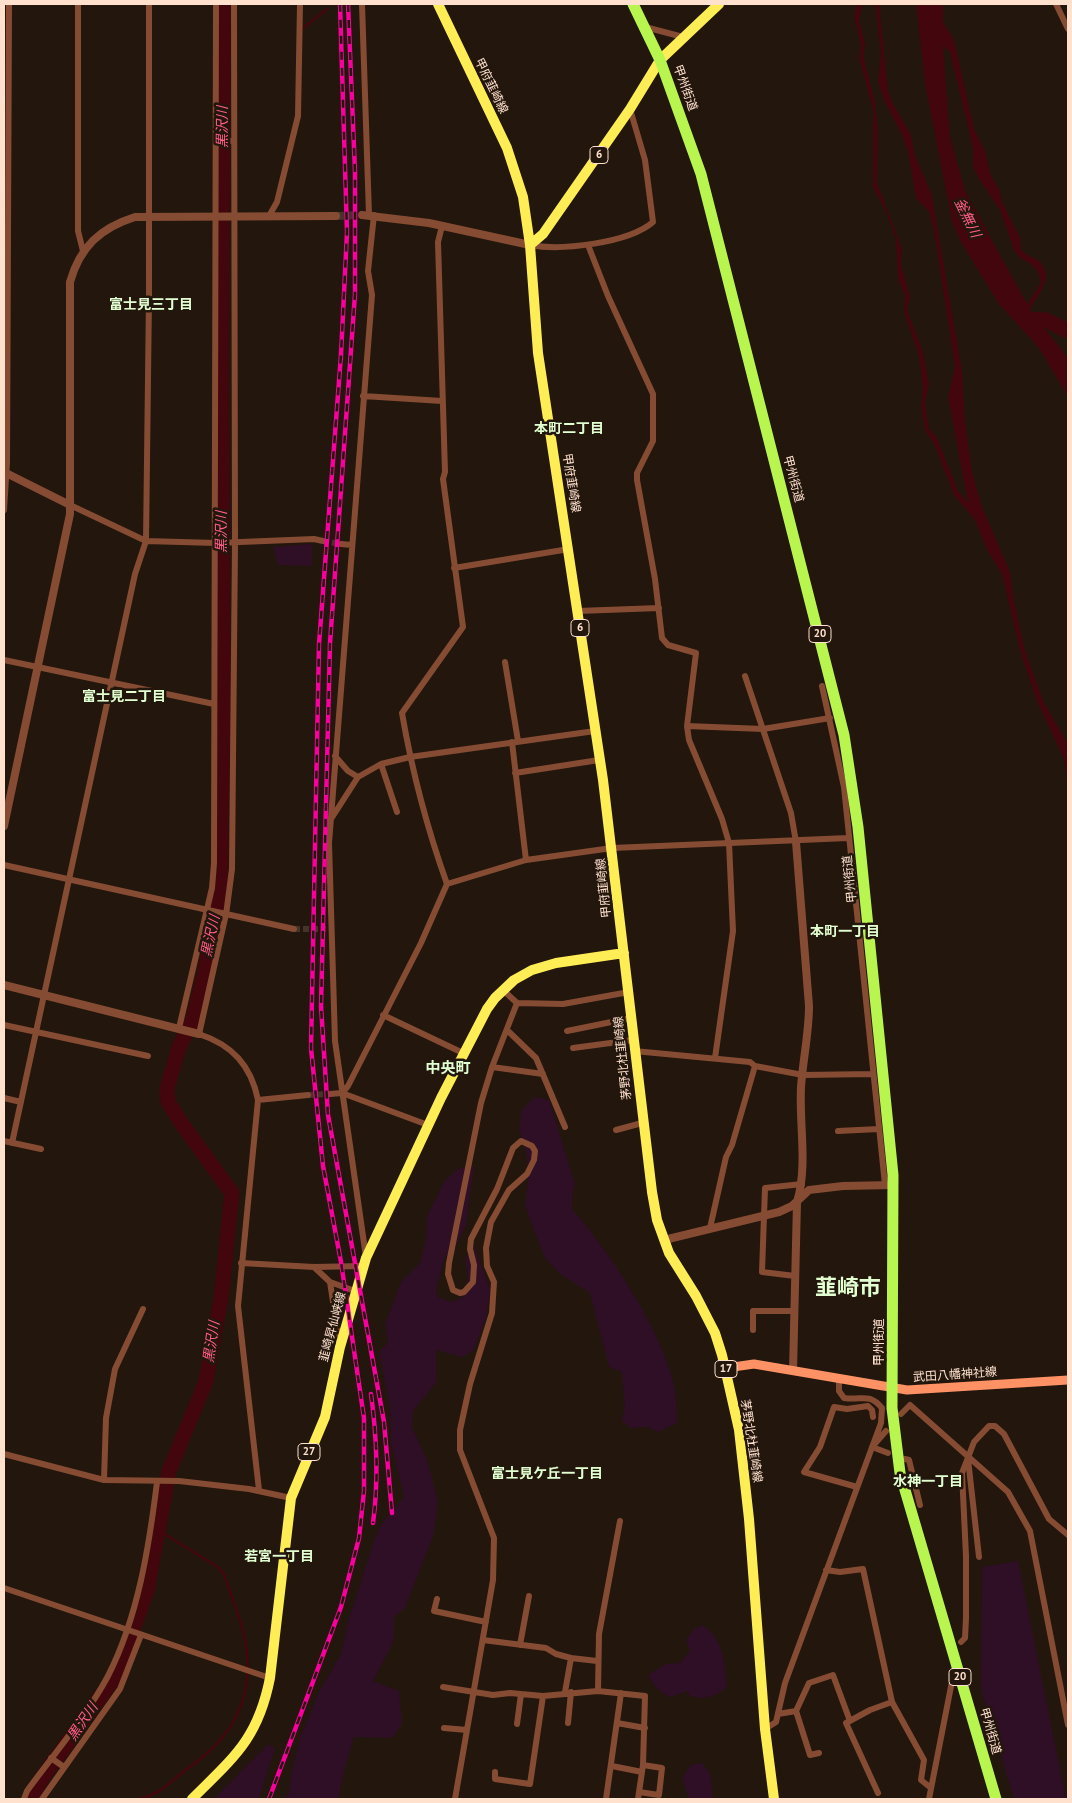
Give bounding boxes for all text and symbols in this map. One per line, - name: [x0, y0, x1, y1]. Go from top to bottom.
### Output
- street label: 甲府韮崎線: [471, 56, 511, 116]
- street label: 甲州街道: [670, 63, 700, 113]
- water label: 黒沢川: [215, 106, 231, 148]
- road number: 6: [590, 146, 608, 164]
- water label: 釜無川: [950, 195, 984, 241]
- district label: 富士見三丁目: [109, 297, 193, 313]
- district label: 本町二丁目: [534, 421, 604, 437]
- street label: 甲府韮崎線: [559, 452, 583, 514]
- street label: 甲州街道: [780, 454, 806, 504]
- water label: 黒沢川: [214, 511, 230, 553]
- road number: 6: [571, 620, 589, 636]
- road number: 20: [809, 626, 831, 642]
- district label: 富士見二丁目: [82, 689, 166, 705]
- street label: 甲州街道: [840, 854, 860, 904]
- street label: 甲府韮崎線: [594, 857, 614, 919]
- water label: 黒沢川: [198, 914, 224, 958]
- district label: 本町一丁目: [810, 924, 880, 940]
- street label: 茅野北杜韮崎線: [611, 1015, 635, 1101]
- district label: 中央町: [426, 1060, 470, 1078]
- district label: 韮崎市: [815, 1276, 881, 1302]
- street label: 韮崎昇仙峡線: [317, 1290, 349, 1364]
- street label: 甲州街道: [873, 1318, 887, 1366]
- water label: 黒沢川: [201, 1320, 223, 1364]
- road number: 17: [715, 1360, 737, 1378]
- street label: 武田八幡神社線: [913, 1365, 997, 1385]
- street label: 茅野北杜韮崎線: [737, 1398, 765, 1484]
- road number: 27: [298, 1444, 320, 1460]
- district label: 富士見ケ丘一丁目: [491, 1466, 603, 1482]
- district label: 水神一丁目: [893, 1474, 963, 1490]
- district label: 若宮一丁目: [244, 1549, 314, 1565]
- road number: 20: [949, 1668, 971, 1685]
- water label: 黒沢川: [64, 1700, 102, 1744]
- street label: 甲州街道: [976, 1706, 1004, 1756]

